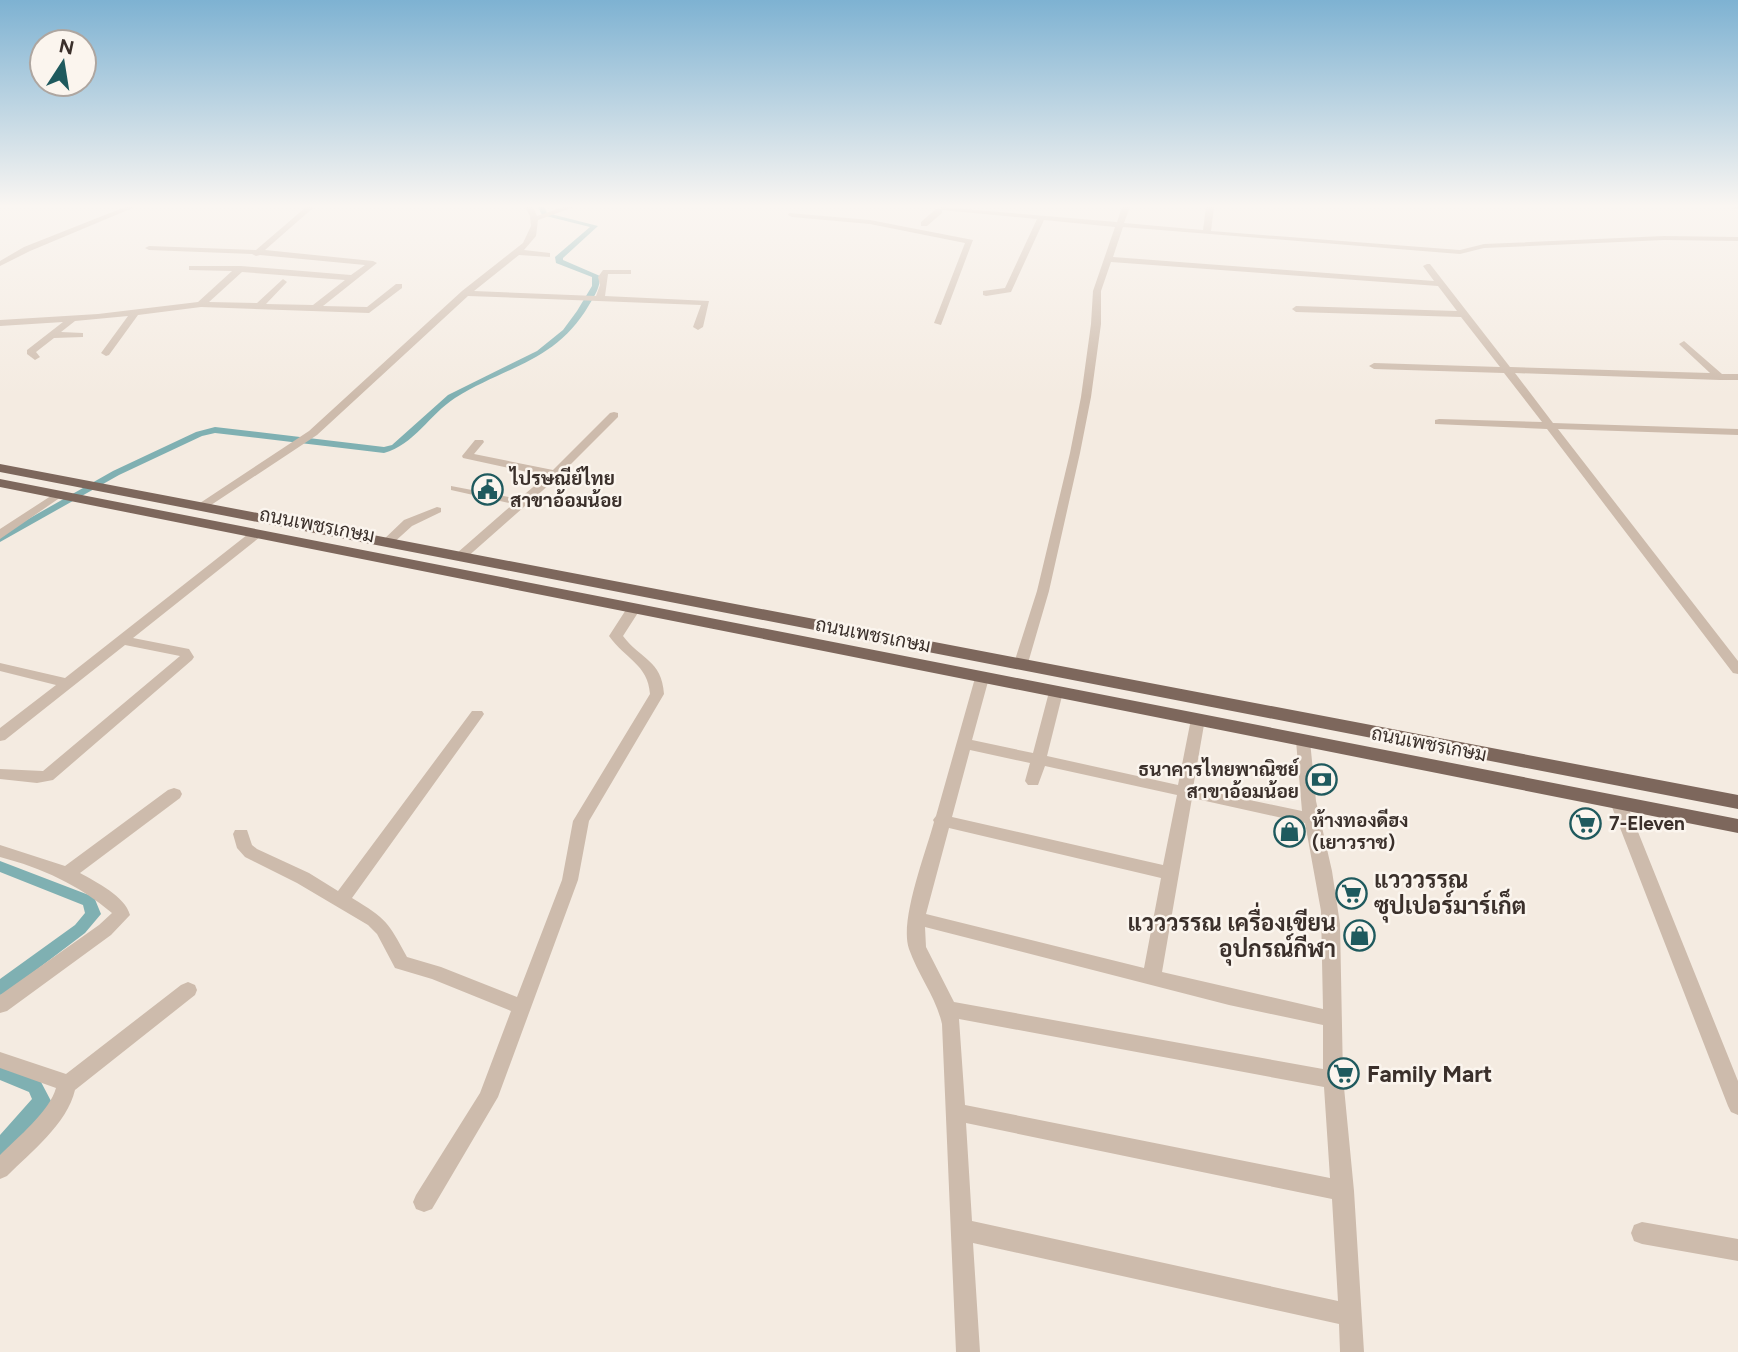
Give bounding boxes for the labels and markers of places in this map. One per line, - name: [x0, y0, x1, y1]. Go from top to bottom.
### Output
- place label: ไปรษณีย์ไทย สาขาอ้อมน้อย: [508, 466, 623, 512]
- public building icon: ไปรษณีย์ไทย สาขาอ้อมน้อย: [470, 472, 504, 506]
- place label: ธนาคารไทยพาณิชย์ สาขาอ้อมน้อย: [1138, 757, 1300, 803]
- bank icon: ธนาคารไทยพาณิชย์ สาขาอ้อมน้อย: [1305, 763, 1339, 797]
- supermarket icon: 7-Eleven: [1569, 806, 1603, 840]
- place label: ห้างทองดีฮง (เยาวราช): [1312, 808, 1408, 854]
- place label: 7-Eleven: [1609, 812, 1685, 835]
- shop icon: ห้างทองดีฮง (เยาวราช): [1272, 814, 1306, 848]
- place label: แวววรรณ ซุปเปอร์มาร์เก็ต: [1374, 866, 1526, 923]
- supermarket icon: แวววรรณ ซุปเปอร์มาร์เก็ต: [1334, 876, 1368, 910]
- place label: แวววรรณ เครื่องเขียน อุปกรณ์กีฬา: [1128, 902, 1336, 966]
- shop icon: แวววรรณ เครื่องเขียน อุปกรณ์กีฬา: [1342, 919, 1376, 953]
- supermarket icon: Family Mart: [1327, 1057, 1361, 1091]
- place label: Family Mart: [1367, 1060, 1492, 1088]

